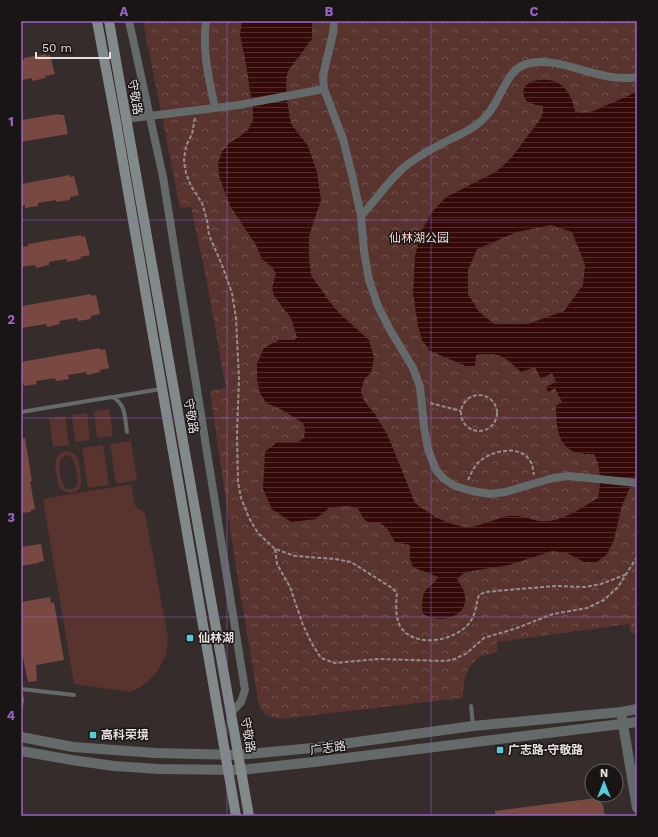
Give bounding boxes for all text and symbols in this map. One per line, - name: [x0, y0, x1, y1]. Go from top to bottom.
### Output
- text: A: [120, 4, 129, 19]
- text: B: [325, 4, 334, 19]
- text: C: [530, 4, 539, 19]
- scale bar: [36, 34, 110, 60]
- text: 50 m: [42, 41, 72, 55]
- street label: 守敬路: [125, 78, 145, 116]
- text: 1: [8, 114, 14, 129]
- park label: 仙林湖公园: [389, 231, 449, 245]
- text: 2: [7, 312, 15, 327]
- street label: 守敬路: [181, 397, 201, 435]
- text: 3: [7, 510, 15, 525]
- place label: 仙林湖: [198, 631, 234, 645]
- marker: 仙林湖: [185, 633, 195, 643]
- text: 4: [7, 708, 16, 723]
- street label: 守敬路: [238, 716, 258, 754]
- place label: 高科荣境: [101, 728, 149, 742]
- marker: 高科荣境: [88, 730, 98, 740]
- street label: 广志路: [309, 739, 347, 757]
- place label: 广志路·守敬路: [508, 743, 583, 757]
- marker: 广志路·守敬路: [495, 745, 505, 755]
- north arrow: [584, 763, 624, 803]
- text: N: [600, 767, 608, 780]

